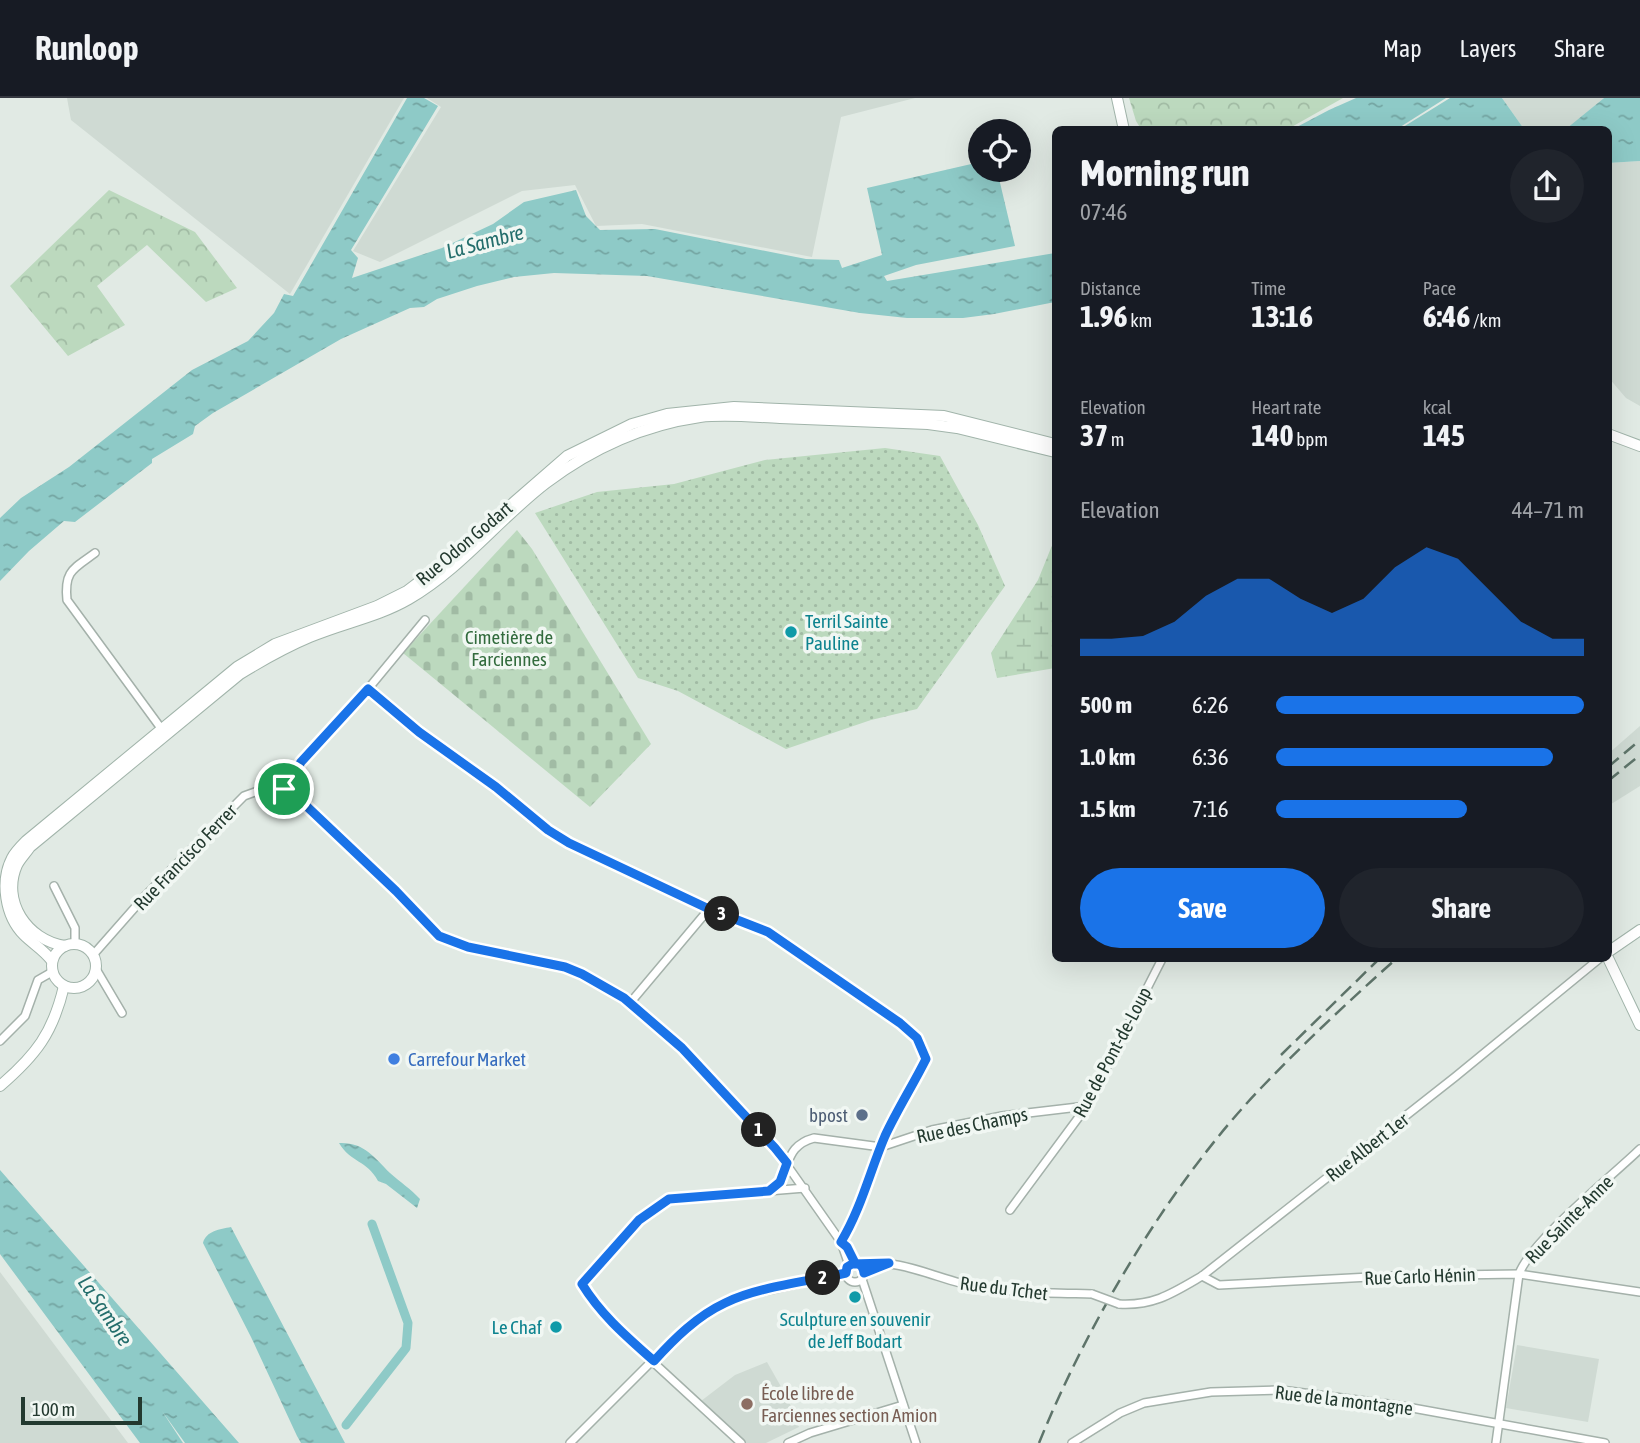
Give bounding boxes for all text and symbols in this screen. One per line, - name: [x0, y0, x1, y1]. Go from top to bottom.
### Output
- text: Runloop: [35, 29, 139, 67]
- text: Map: [1383, 35, 1422, 62]
- text: Layers: [1460, 35, 1516, 62]
- text: Share: [1554, 35, 1605, 62]
- map controls: [968, 119, 1031, 182]
- button: locate: [968, 119, 1031, 182]
- button: share: [1510, 149, 1584, 223]
- text: Morning run: [1080, 151, 1250, 194]
- text: 07:46: [1080, 199, 1127, 225]
- water label: La Sambre: [443, 219, 526, 263]
- text: Distance: [1080, 277, 1141, 299]
- text: Time: [1251, 277, 1286, 299]
- text: Pace: [1423, 277, 1456, 299]
- text: 1.96: [1080, 299, 1128, 333]
- text: 13:16: [1251, 299, 1313, 333]
- text: 6:46: [1423, 299, 1470, 333]
- text: km: [1128, 309, 1152, 331]
- text: /km: [1470, 309, 1501, 331]
- text: Elevation: [1080, 396, 1146, 418]
- text: Heart rate: [1251, 396, 1321, 418]
- text: kcal: [1423, 396, 1452, 418]
- text: 37: [1080, 418, 1108, 452]
- text: 140: [1251, 418, 1294, 452]
- text: 145: [1423, 418, 1465, 452]
- text: m: [1108, 428, 1125, 450]
- text: bpm: [1294, 428, 1328, 450]
- street label: Rue Odon Godart: [412, 496, 516, 590]
- text: Elevation: [1080, 497, 1160, 523]
- text: 44–71 m: [1512, 497, 1584, 523]
- place label: Terril Sainte Pauline: [805, 610, 888, 654]
- marker: Terril Sainte Pauline: [783, 624, 799, 640]
- park label: Cimetière de Farciennes: [465, 626, 553, 670]
- text: 500 m: [1080, 692, 1132, 718]
- text: 6:26: [1192, 692, 1229, 718]
- text: 1.0 km: [1080, 744, 1136, 770]
- text: 6:36: [1192, 744, 1229, 770]
- pin: [254, 759, 314, 819]
- icon: arrive: [265, 770, 303, 808]
- text: 1.5 km: [1080, 796, 1136, 822]
- text: 7:16: [1192, 796, 1229, 822]
- street label: Rue Francisco Ferrer: [129, 799, 241, 914]
- button: Save: [1080, 868, 1325, 948]
- button: Share: [1339, 868, 1584, 948]
- pin: 3: [704, 896, 740, 932]
- text: 3: [717, 902, 726, 924]
- street label: Rue de Pont-de-Loup: [1068, 983, 1156, 1121]
- place label: Carrefour Market: [408, 1048, 526, 1070]
- marker: Carrefour Market: [386, 1051, 402, 1067]
- street label: Rue des Champs: [915, 1102, 1030, 1147]
- place label: bpost: [809, 1104, 848, 1126]
- marker: bpost: [854, 1107, 870, 1123]
- street label: Rue Albert 1er: [1321, 1108, 1413, 1186]
- pin: 1: [742, 1112, 776, 1148]
- text: 1: [754, 1118, 763, 1140]
- street label: Rue Sainte-Anne: [1520, 1170, 1618, 1268]
- pin: 2: [806, 1260, 840, 1296]
- street label: Rue Carlo Hénin: [1364, 1263, 1476, 1289]
- text: 2: [818, 1266, 827, 1288]
- water label: La Sambre: [74, 1271, 138, 1350]
- street label: Rue du Tchet: [959, 1272, 1049, 1304]
- marker: Sculpture en souvenir de Jeff Bodart: [847, 1289, 863, 1305]
- place label: Sculpture en souvenir de Jeff Bodart: [780, 1308, 931, 1352]
- place label: Le Chaf: [492, 1316, 542, 1338]
- marker: Le Chaf: [548, 1319, 564, 1335]
- street label: Rue de la montagne: [1274, 1381, 1414, 1419]
- place label: École libre de Farciennes section Amion: [761, 1382, 937, 1426]
- scale bar: [21, 1394, 142, 1426]
- marker: École libre de Farciennes section Amion: [739, 1396, 755, 1412]
- text: 100 m: [32, 1398, 75, 1420]

